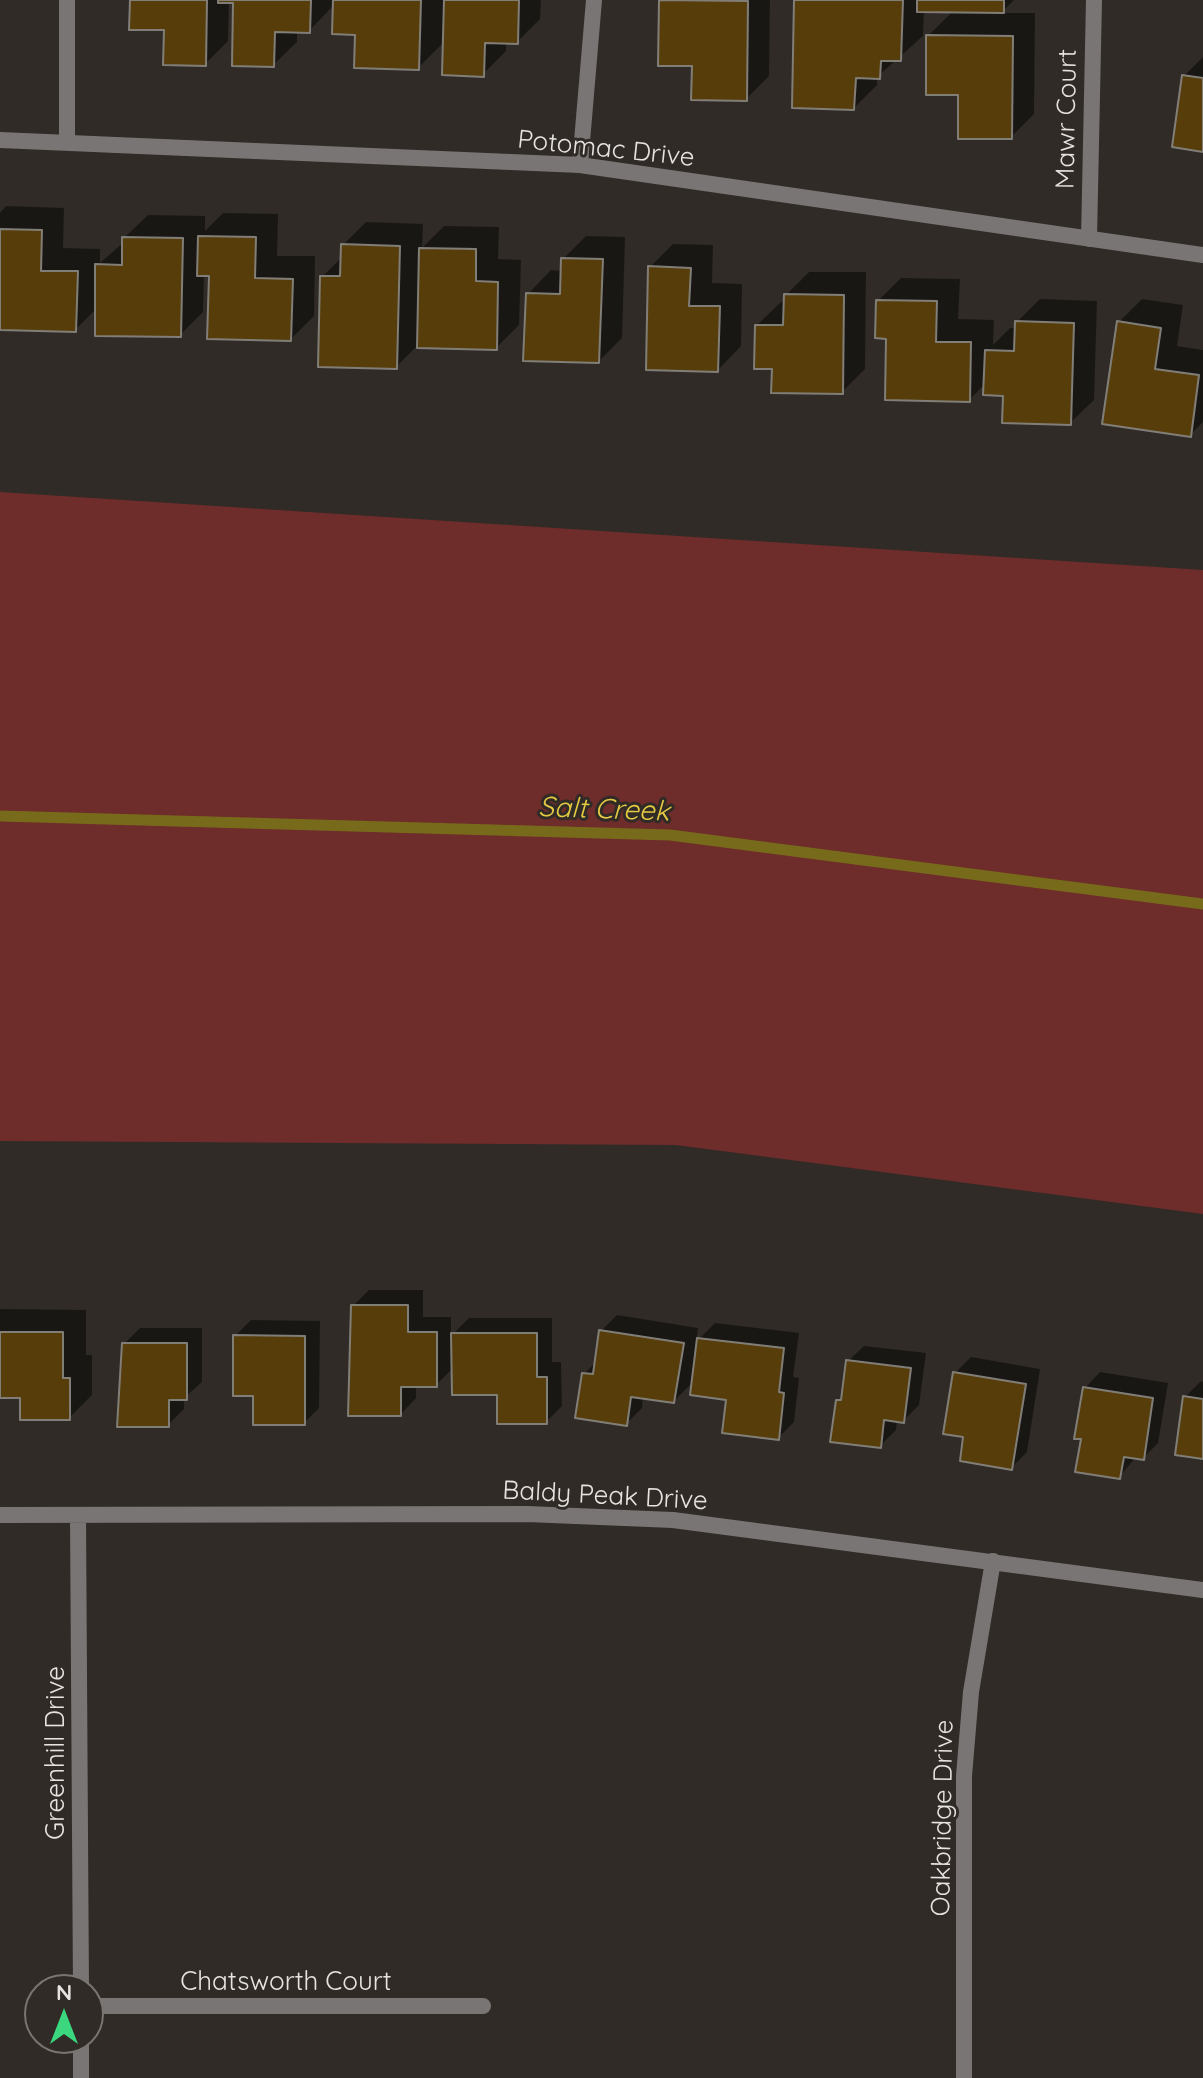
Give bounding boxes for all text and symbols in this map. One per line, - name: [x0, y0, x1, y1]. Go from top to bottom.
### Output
- street label: Mawr Court: [1050, 49, 1084, 189]
- street label: Potomac Drive: [516, 124, 696, 174]
- water label: Salt Creek: [538, 791, 670, 829]
- street label: Baldy Peak Drive: [502, 1475, 708, 1517]
- street label: Greenhill Drive: [40, 1666, 72, 1840]
- street label: Oakbridge Drive: [926, 1719, 960, 1917]
- street label: Chatsworth Court: [180, 1966, 392, 1998]
- north arrow: [24, 1974, 104, 2054]
- text: N: [56, 1978, 72, 2006]

